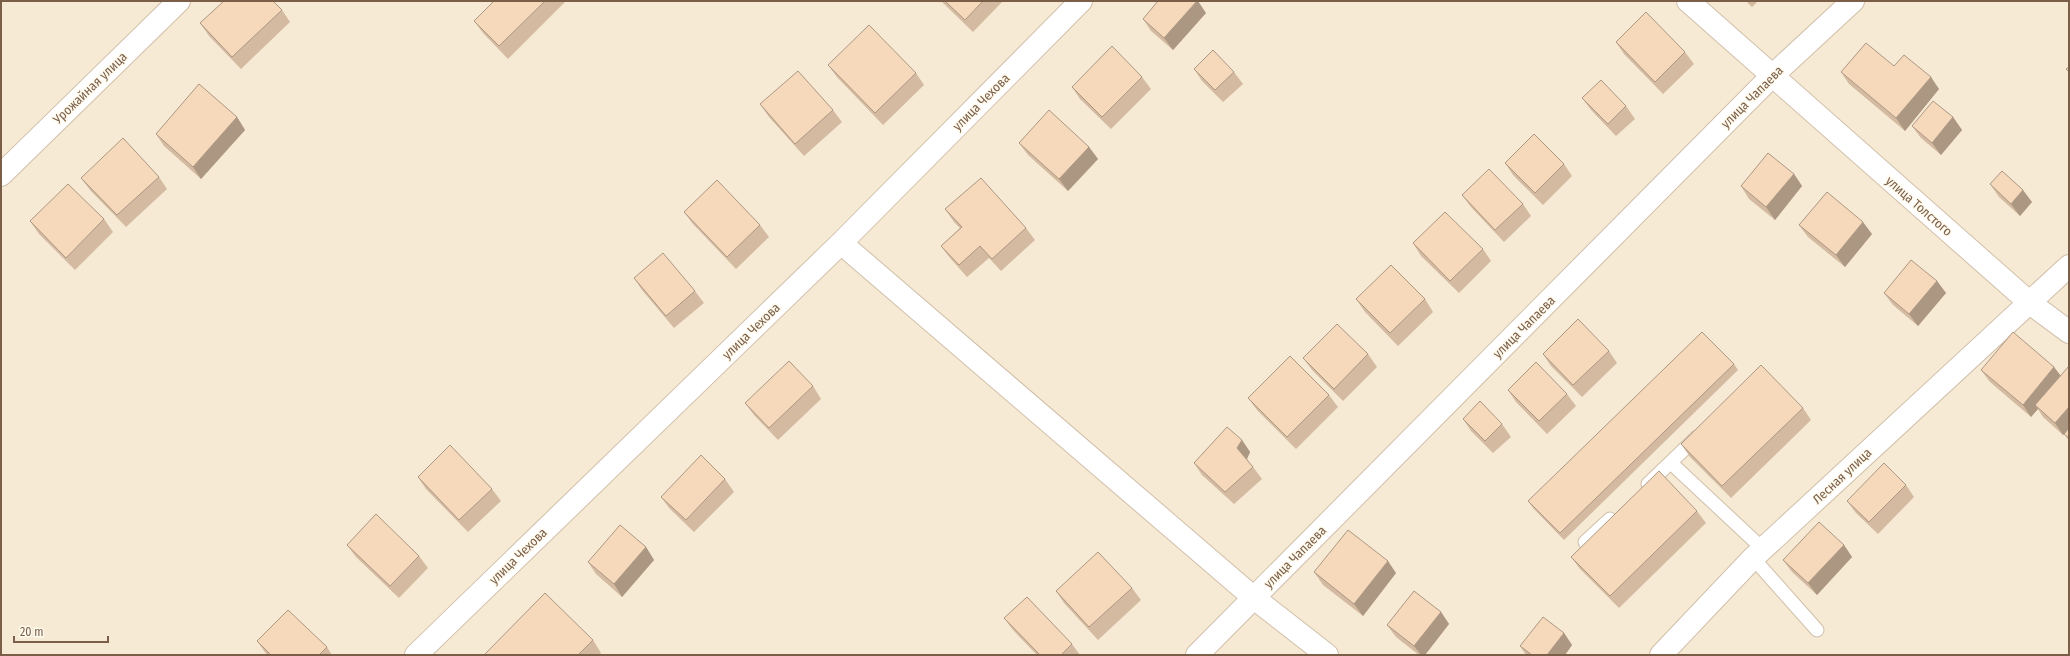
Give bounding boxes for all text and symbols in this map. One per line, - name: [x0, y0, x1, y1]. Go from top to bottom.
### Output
- street label: Урожайная улица: [49, 49, 130, 128]
- street label: улица Чапаева: [1718, 63, 1786, 131]
- street label: улица Чехова: [949, 70, 1013, 134]
- street label: улица Толстого: [1883, 173, 1955, 239]
- street label: улица Чапаева: [1490, 293, 1558, 361]
- street label: улица Чехова: [719, 300, 783, 362]
- street label: Лесная улица: [1809, 445, 1875, 507]
- street label: улица Чапаева: [1261, 523, 1329, 591]
- street label: улица Чехова: [486, 525, 550, 587]
- scale bar: [14, 618, 108, 644]
- text: 20 m: [20, 625, 44, 639]

